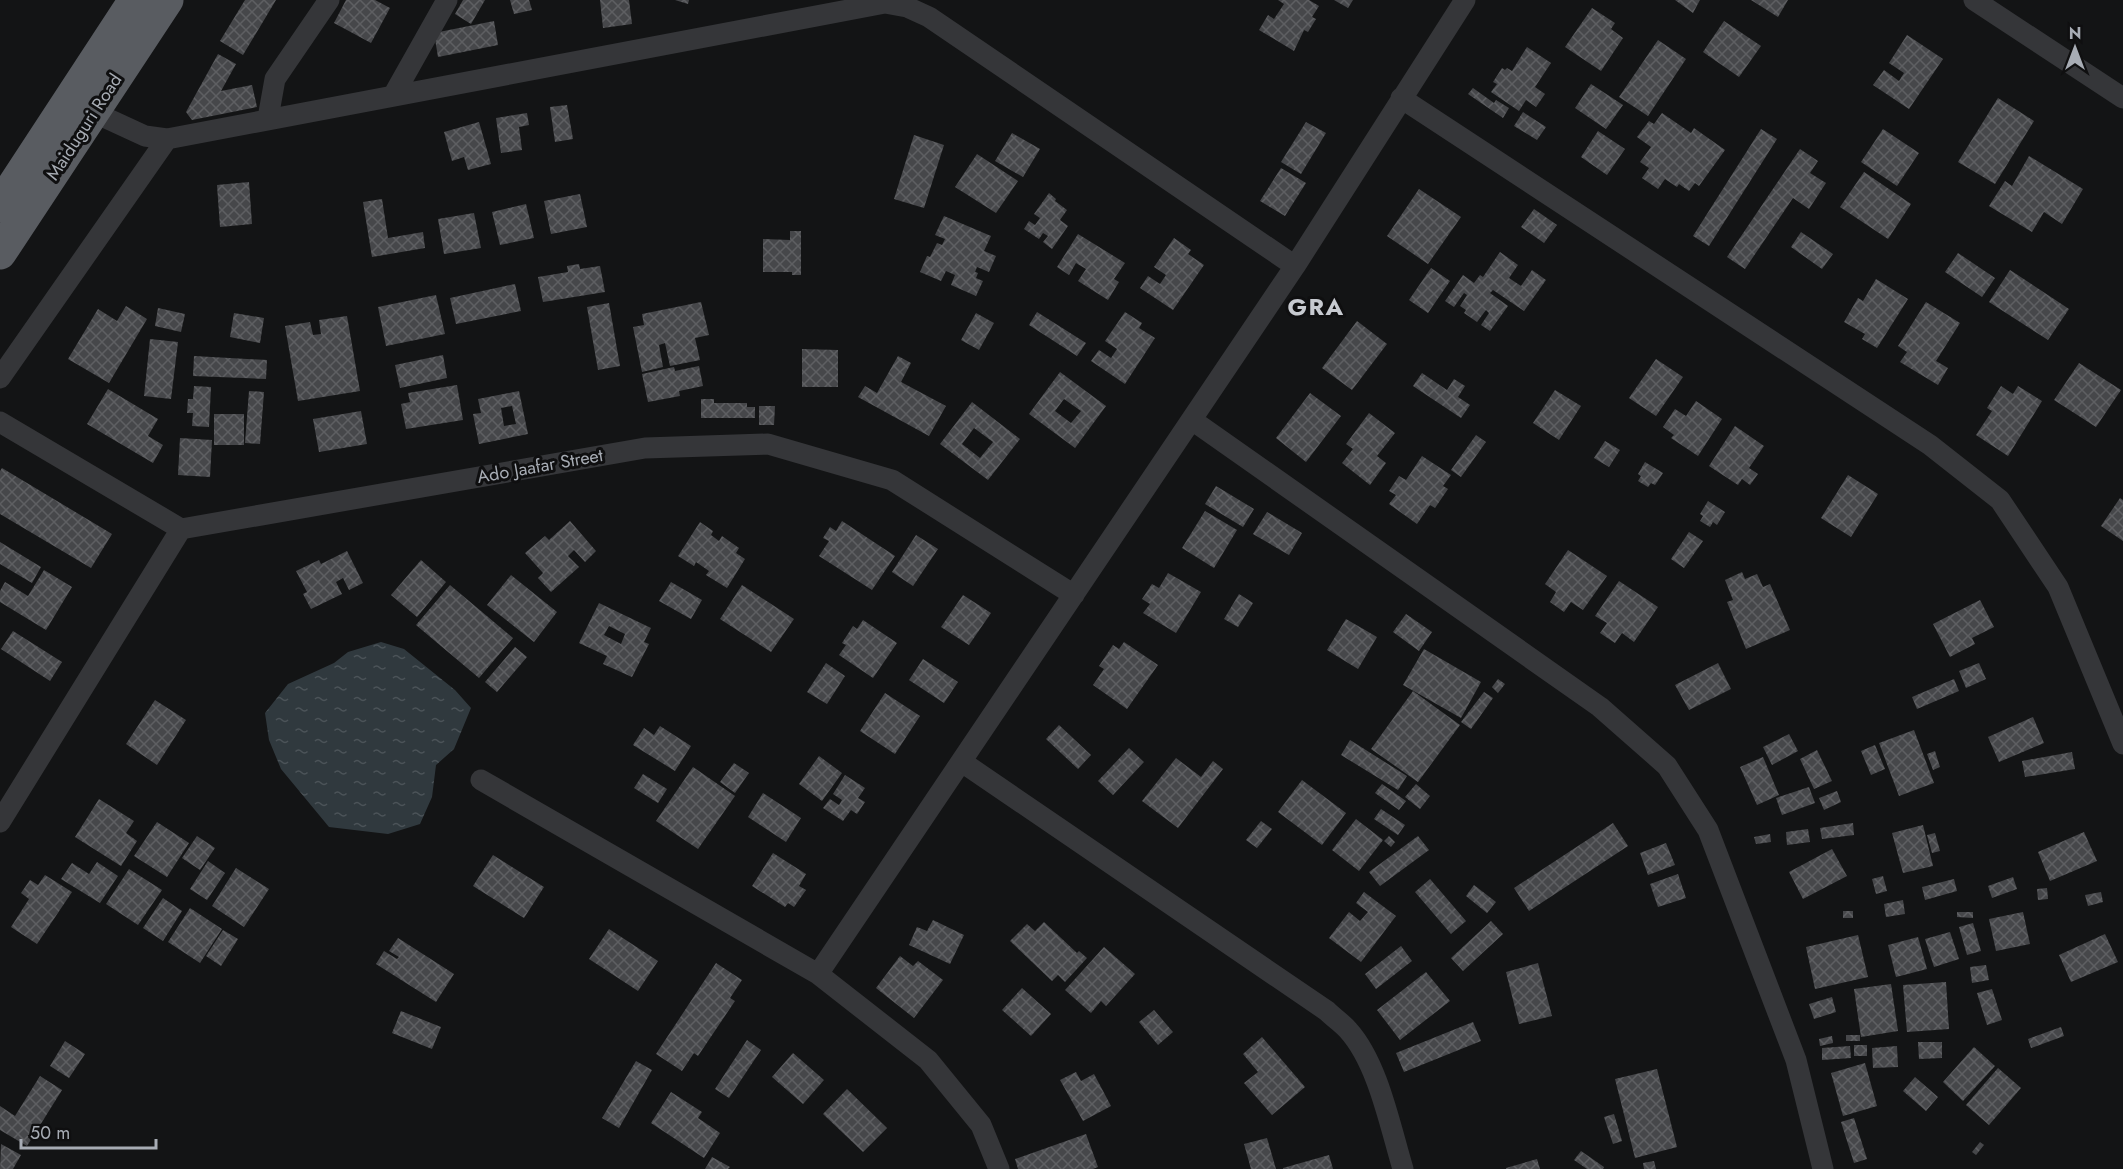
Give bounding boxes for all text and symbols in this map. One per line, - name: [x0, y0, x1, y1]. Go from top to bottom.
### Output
- north arrow: [2045, 18, 2105, 78]
- text: N: [2069, 22, 2081, 45]
- street label: Maiduguri Road: [40, 69, 128, 185]
- district label: GRA: [1287, 289, 1345, 324]
- street label: Ado Jaafar Street: [475, 442, 606, 490]
- scale bar: [21, 1112, 156, 1150]
- text: 50 m: [30, 1120, 70, 1146]

